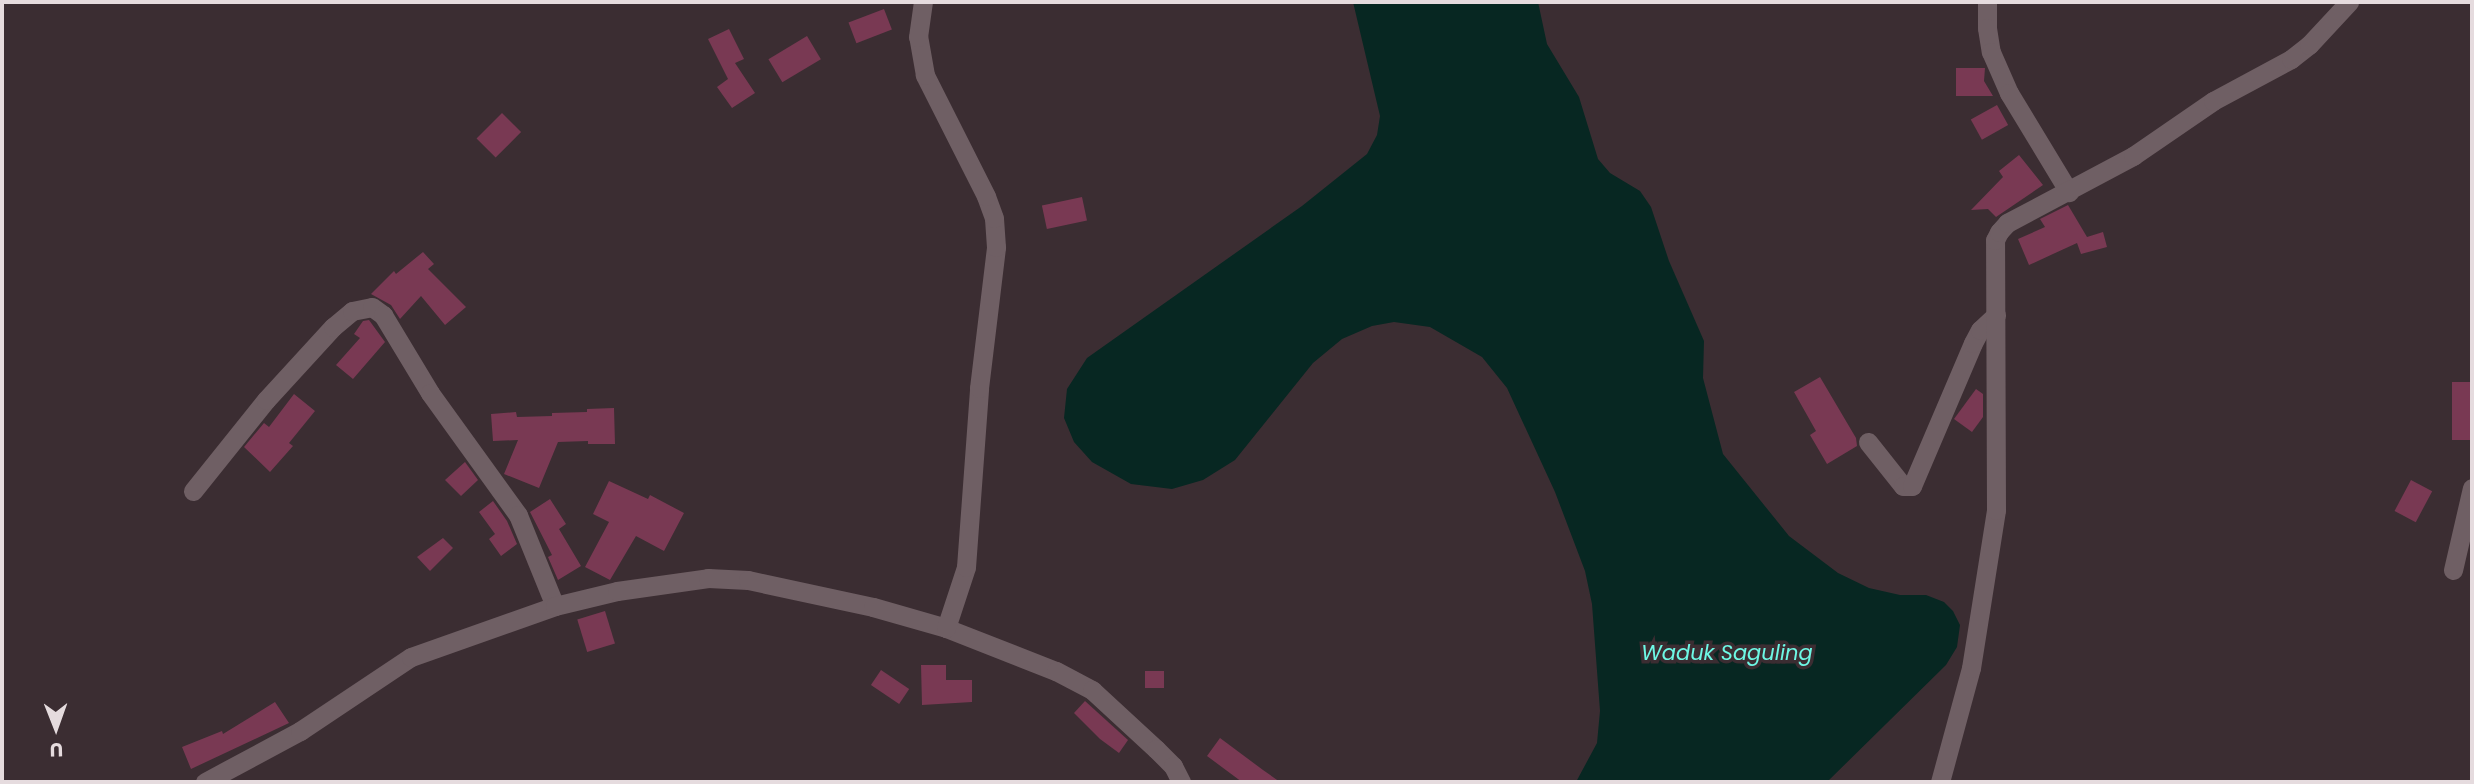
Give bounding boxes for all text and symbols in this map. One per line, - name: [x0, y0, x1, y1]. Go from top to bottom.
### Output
- water label: Waduk Saguling: [1641, 640, 1813, 666]
- north arrow: [21, 693, 91, 763]
- text: U: [49, 736, 63, 763]

